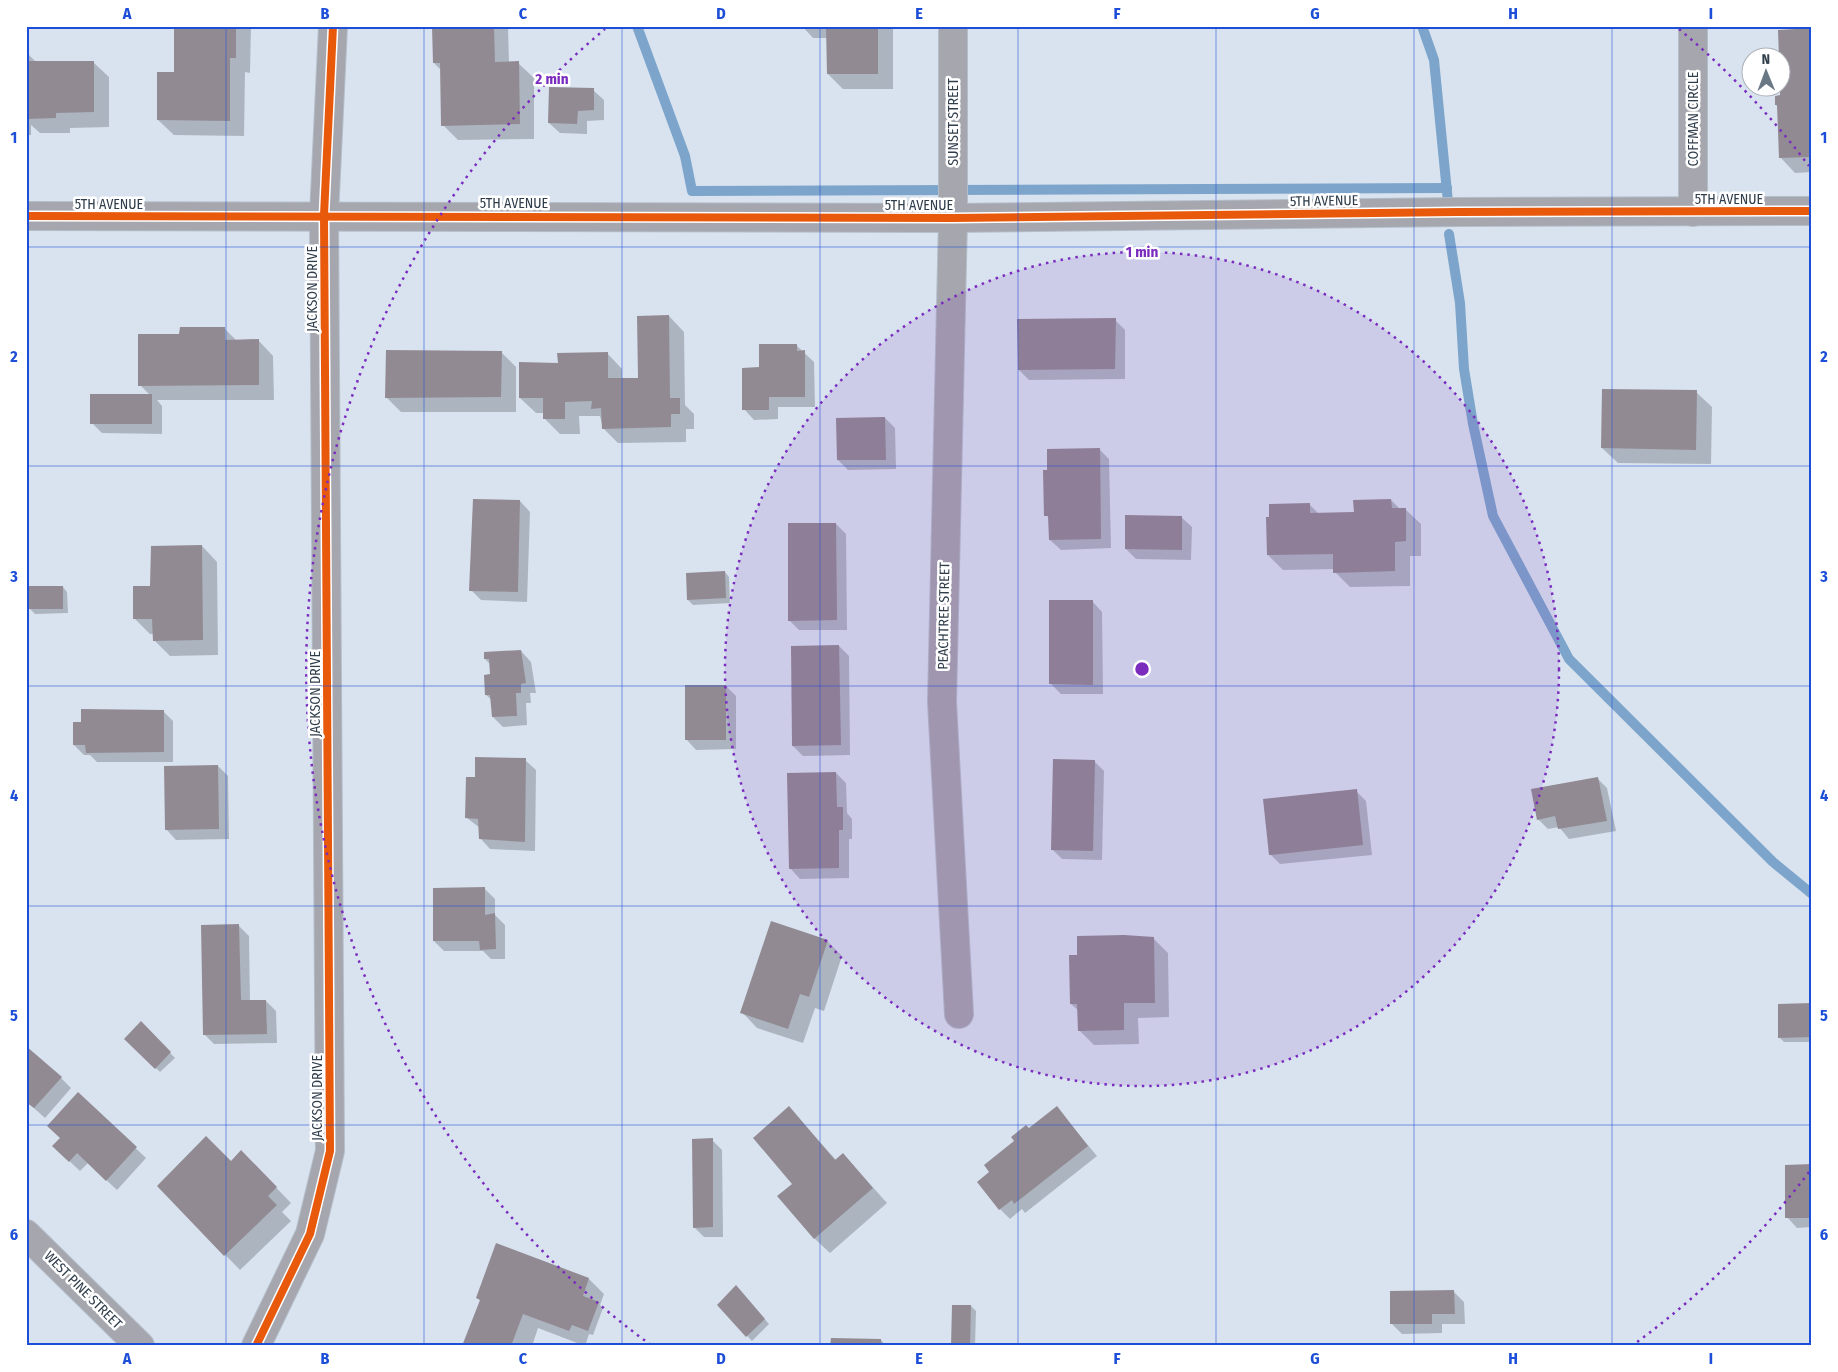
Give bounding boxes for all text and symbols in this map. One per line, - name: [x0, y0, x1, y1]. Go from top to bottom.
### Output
- text: A: [122, 4, 132, 23]
- text: B: [321, 4, 330, 23]
- text: C: [519, 4, 528, 23]
- text: D: [716, 4, 726, 23]
- text: E: [915, 4, 923, 23]
- text: F: [1113, 4, 1121, 23]
- text: G: [1310, 4, 1320, 23]
- text: H: [1508, 4, 1518, 23]
- text: I: [1709, 4, 1713, 23]
- north arrow: [1740, 48, 1790, 98]
- text: N: [1761, 51, 1770, 68]
- text: 2 min: [534, 70, 569, 88]
- street label: COFFMAN CIRCLE: [1685, 71, 1702, 166]
- street label: SUNSET STREET: [945, 78, 962, 166]
- text: 1: [11, 128, 17, 147]
- text: 1: [1821, 128, 1827, 147]
- street label: 5TH AVENUE: [1695, 191, 1764, 208]
- street label: 5TH AVENUE: [1290, 192, 1359, 210]
- street label: 5TH AVENUE: [480, 195, 549, 212]
- street label: 5TH AVENUE: [75, 196, 144, 213]
- street label: 5TH AVENUE: [885, 197, 954, 214]
- text: 1 min: [1126, 243, 1158, 261]
- street label: JACKSON DRIVE: [304, 246, 321, 332]
- text: 2: [9, 347, 18, 366]
- text: 2: [1819, 347, 1828, 366]
- street label: PEACHTREE STREET: [935, 562, 953, 670]
- text: 3: [9, 567, 18, 586]
- text: 3: [1819, 567, 1828, 586]
- street label: JACKSON DRIVE: [307, 651, 324, 737]
- centre of rings: [1133, 660, 1151, 678]
- text: 4: [10, 786, 18, 805]
- text: 4: [1820, 786, 1828, 805]
- text: 5: [10, 1006, 18, 1025]
- text: 5: [1820, 1006, 1828, 1025]
- street label: JACKSON DRIVE: [309, 1055, 326, 1141]
- text: 6: [10, 1225, 18, 1244]
- text: 6: [1820, 1225, 1828, 1244]
- street label: WEST PINE STREET: [41, 1248, 126, 1333]
- text: A: [122, 1349, 132, 1368]
- text: B: [321, 1349, 330, 1368]
- text: C: [519, 1349, 528, 1368]
- text: D: [716, 1349, 726, 1368]
- text: E: [915, 1349, 923, 1368]
- text: F: [1113, 1349, 1121, 1368]
- text: G: [1310, 1349, 1320, 1368]
- text: H: [1508, 1349, 1518, 1368]
- text: I: [1709, 1349, 1713, 1368]

